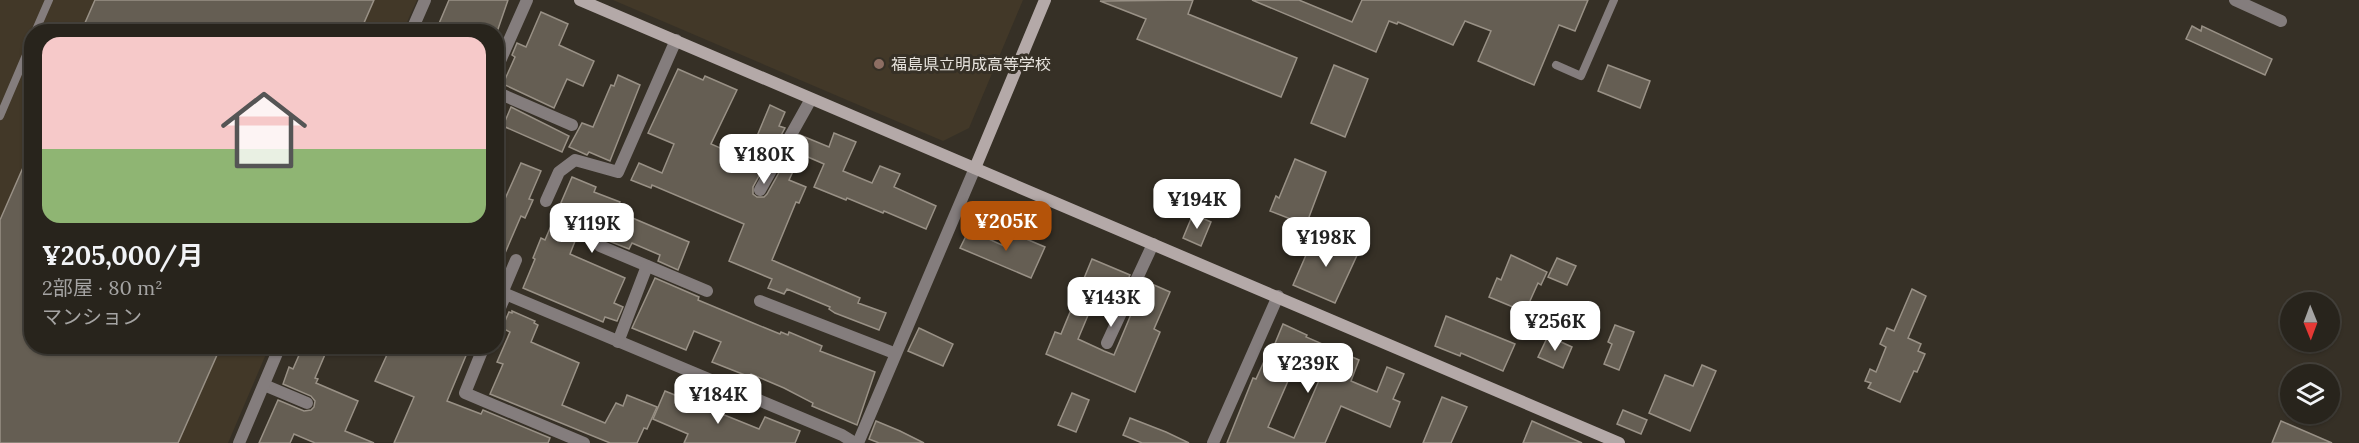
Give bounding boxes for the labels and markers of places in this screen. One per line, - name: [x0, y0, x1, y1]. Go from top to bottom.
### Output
- place label: 福島県立明成高等学校: [891, 54, 1051, 74]
- marker: 福島県立明成高等学校: [872, 57, 886, 71]
- pin: ¥180K: [722, 134, 806, 185]
- pin: ¥194K: [1155, 179, 1239, 230]
- pin: ¥205K: [964, 201, 1048, 252]
- pin: ¥119K: [550, 203, 634, 254]
- pin: ¥198K: [1284, 217, 1368, 268]
- pin: ¥143K: [1069, 277, 1153, 328]
- pin: ¥256K: [1513, 301, 1597, 352]
- pin: ¥239K: [1266, 343, 1350, 394]
- pin: ¥184K: [676, 374, 760, 425]

